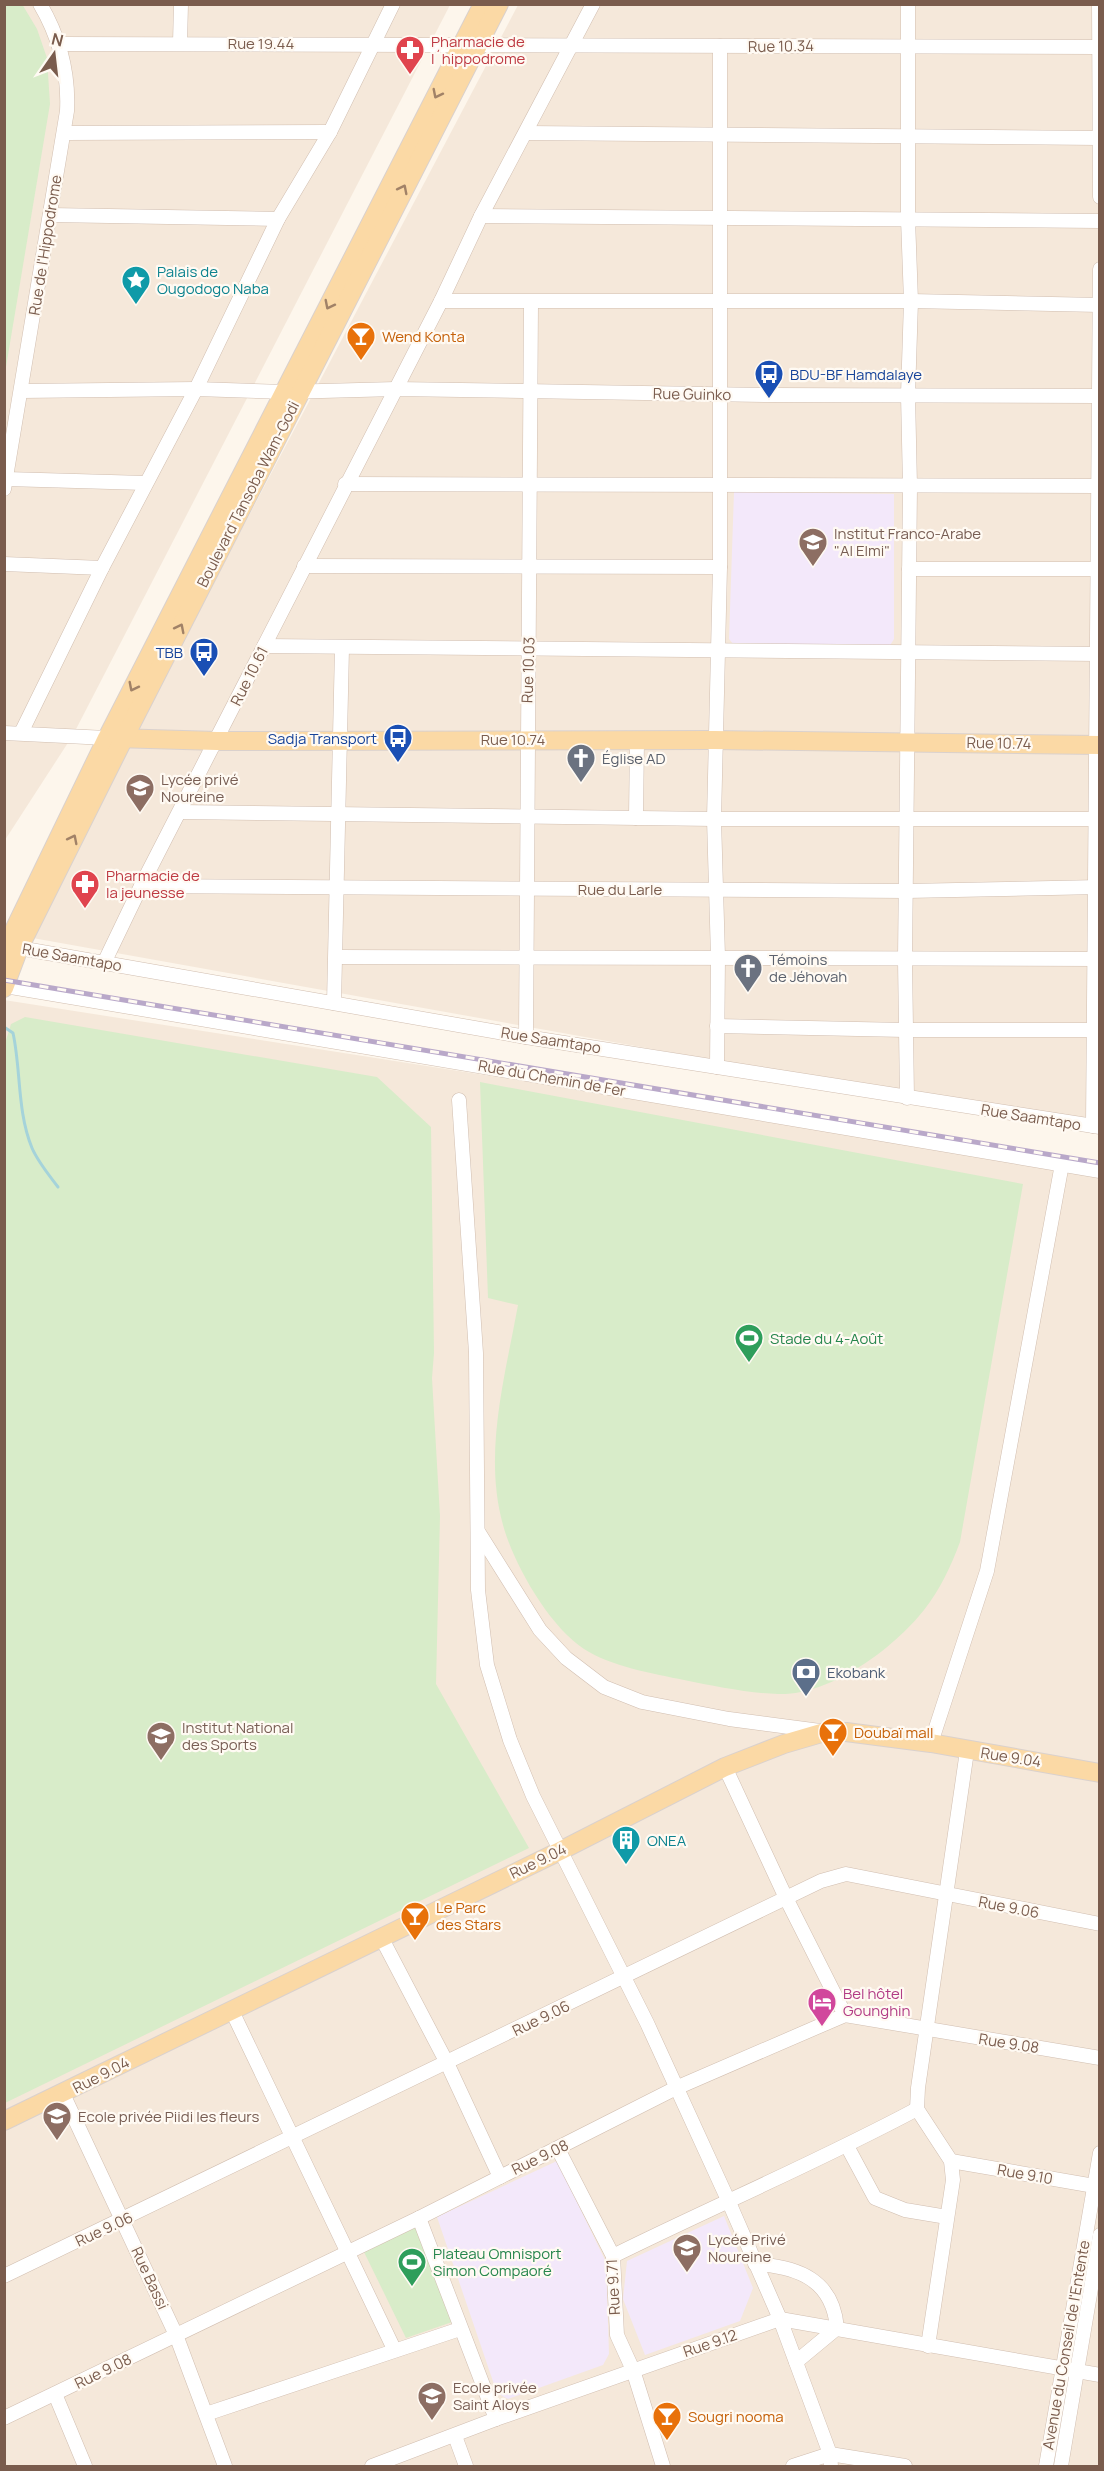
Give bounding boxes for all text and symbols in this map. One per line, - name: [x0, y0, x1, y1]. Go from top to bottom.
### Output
- north arrow: [24, 24, 84, 84]
- text: N: [49, 27, 66, 52]
- place label: Pharmacie de l´hippodrome: [431, 31, 526, 69]
- street label: Rue 19.44: [228, 33, 294, 54]
- pharmacy icon: Pharmacie de l´hippodrome: [394, 34, 426, 76]
- street label: Rue 10.34: [748, 35, 814, 57]
- one-way arrow: [432, 88, 444, 99]
- street label: Rue de l'Hippodrome: [24, 173, 67, 317]
- one-way arrow: [396, 184, 408, 195]
- place label: Palais de Ougodogo Naba: [157, 261, 269, 299]
- place icon: Palais de Ougodogo Naba: [120, 264, 152, 306]
- one-way arrow: [325, 299, 336, 309]
- bar icon: Wend Konta: [345, 320, 377, 362]
- place label: Wend Konta: [382, 326, 465, 347]
- bus stop icon: BDU-BF Hamdalaye: [753, 358, 785, 400]
- place label: BDU-BF Hamdalaye: [790, 364, 922, 385]
- street label: Rue Guinko: [653, 383, 731, 405]
- street label: Boulevard Tansoba Wam-Godi: [192, 397, 304, 591]
- place label: Institut Franco-Arabe "Al Elmi": [834, 523, 981, 561]
- school or university icon: Institut Franco-Arabe "Al Elmi": [797, 526, 829, 568]
- one-way arrow: [173, 624, 184, 634]
- bus stop icon: TBB: [188, 636, 220, 678]
- street label: Rue 10.03: [516, 636, 540, 704]
- place label: TBB: [156, 642, 183, 663]
- street label: Rue 10.61: [225, 643, 273, 709]
- one-way arrow: [129, 681, 140, 691]
- bus stop icon: Sadja Transport: [382, 722, 414, 764]
- place label: Sadja Transport: [268, 728, 377, 749]
- street label: Rue 10.74: [481, 729, 546, 750]
- street label: Rue 10.74: [966, 732, 1032, 754]
- church icon: Église AD: [565, 742, 597, 784]
- place label: Église AD: [602, 748, 666, 769]
- place label: Lycée privé Noureine: [161, 769, 239, 807]
- school or university icon: Lycée privé Noureine: [124, 772, 156, 814]
- one-way arrow: [66, 835, 77, 846]
- place label: Pharmacie de la jeunesse: [106, 865, 200, 903]
- pharmacy icon: Pharmacie de la jeunesse: [69, 868, 101, 910]
- street label: Rue du Larle: [578, 879, 663, 900]
- street label: Rue Saamtapo: [21, 938, 124, 976]
- place label: Témoins de Jéhovah: [769, 949, 847, 987]
- church icon: Témoins de Jéhovah: [732, 952, 764, 994]
- street label: Rue Saamtapo: [500, 1022, 603, 1058]
- street label: Rue du Chemin de Fer: [477, 1055, 628, 1101]
- street label: Rue Saamtapo: [980, 1099, 1083, 1135]
- sports icon: Stade du 4-Août: [733, 1322, 765, 1364]
- place label: Stade du 4-Août: [770, 1328, 883, 1349]
- bank icon: Ekobank: [790, 1656, 822, 1698]
- place label: Ekobank: [827, 1662, 886, 1683]
- bar icon: Doubaï mall: [817, 1716, 849, 1758]
- place label: Institut National des Sports: [182, 1717, 293, 1755]
- school or university icon: Institut National des Sports: [145, 1720, 177, 1762]
- place label: Doubaï mall: [854, 1722, 934, 1743]
- street label: Rue 9.04: [979, 1742, 1043, 1772]
- building icon: ONEA: [610, 1824, 642, 1866]
- place label: ONEA: [647, 1830, 687, 1851]
- street label: Rue 9.04: [506, 1838, 570, 1884]
- street label: Rue 9.06: [977, 1891, 1041, 1923]
- place label: Le Parc des Stars: [436, 1897, 501, 1935]
- bar icon: Le Parc des Stars: [399, 1900, 431, 1942]
- place label: Bel hôtel Gounghin: [843, 1983, 911, 2021]
- hotel icon: Bel hôtel Gounghin: [806, 1986, 838, 2028]
- street label: Rue 9.06: [509, 1995, 573, 2041]
- street label: Rue 9.08: [977, 2028, 1041, 2058]
- street label: Rue 9.04: [69, 2052, 133, 2098]
- school or university icon: Ecole privée Piidi les fleurs: [41, 2100, 73, 2142]
- place label: Ecole privée Piidi les fleurs: [78, 2106, 259, 2127]
- street label: Rue 9.08: [508, 2134, 572, 2180]
- street label: Rue 9.10: [996, 2159, 1054, 2189]
- street label: Rue 9.06: [72, 2207, 136, 2251]
- place label: Lycée Privé Noureine: [708, 2229, 786, 2267]
- school or university icon: Lycée Privé Noureine: [671, 2232, 703, 2274]
- street label: Avenue du Conseil de l'Entente: [1037, 2238, 1095, 2451]
- street label: Rue Bassi: [126, 2243, 174, 2313]
- place label: Plateau Omnisport Simon Compaoré: [433, 2243, 562, 2281]
- sports icon: Plateau Omnisport Simon Compaoré: [396, 2246, 428, 2288]
- street label: Rue 9.71: [601, 2258, 625, 2316]
- street label: Rue 9.12: [680, 2324, 740, 2362]
- street label: Rue 9.08: [71, 2348, 135, 2394]
- place label: Ecole privée Saint Aloys: [453, 2377, 537, 2415]
- school or university icon: Ecole privée Saint Aloys: [416, 2380, 448, 2422]
- bar icon: Sougri nooma: [651, 2400, 683, 2442]
- place label: Sougri nooma: [688, 2406, 783, 2427]

